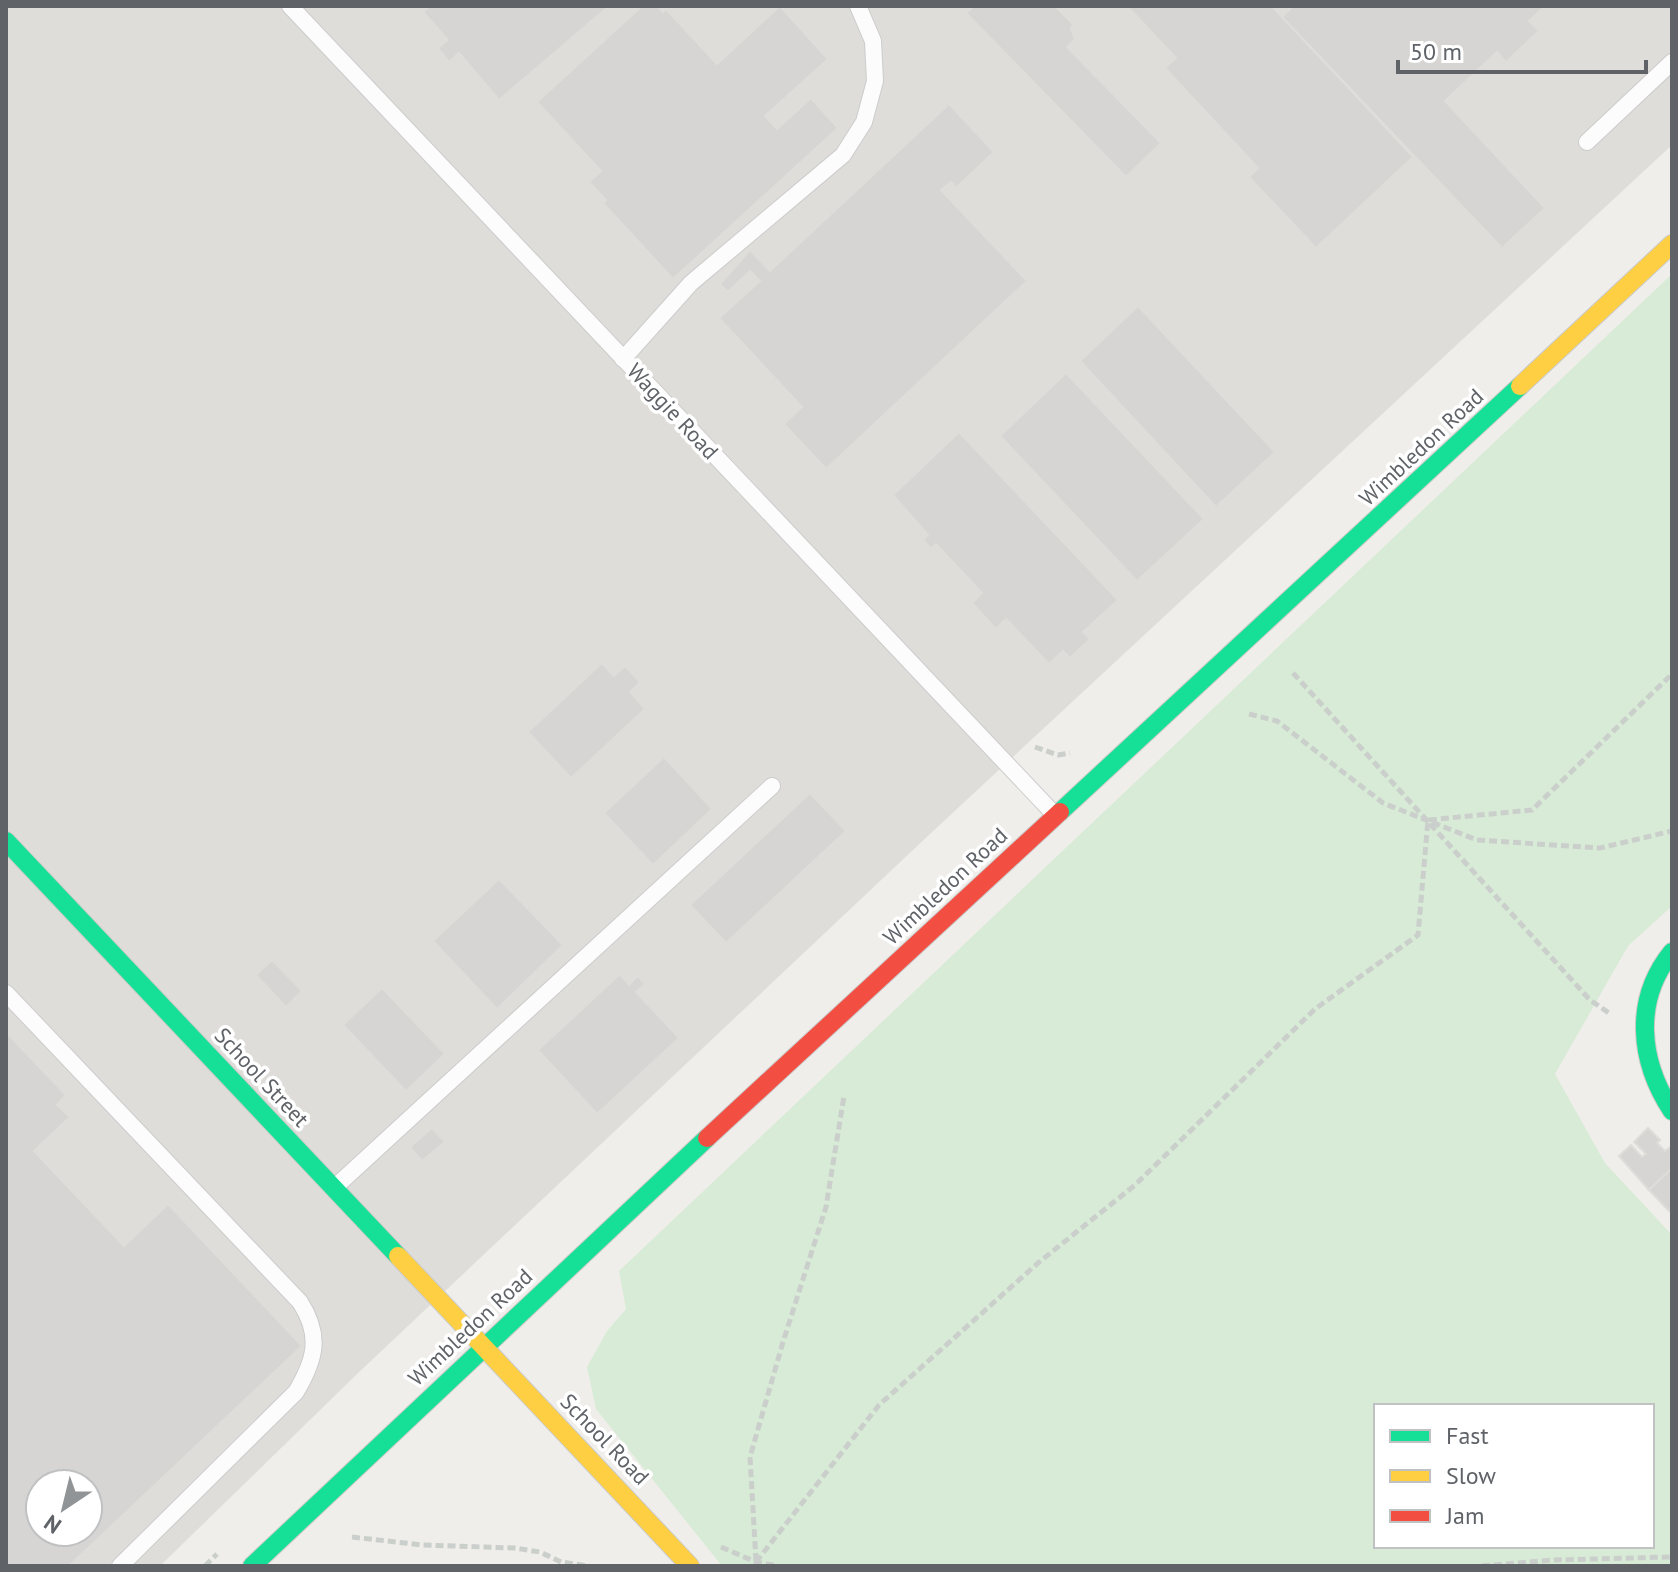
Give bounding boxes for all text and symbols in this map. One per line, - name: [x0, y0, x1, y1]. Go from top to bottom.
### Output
- scale bar: [1398, 24, 1646, 74]
- text: 50 m: [1410, 36, 1462, 67]
- street label: Waggie Road: [621, 357, 725, 465]
- street label: Wimbledon Road: [1353, 382, 1489, 512]
- street label: Wimbledon Road: [877, 821, 1013, 951]
- street label: School Street: [209, 1021, 315, 1133]
- street label: Wimbledon Road: [402, 1262, 538, 1392]
- street label: School Road: [555, 1388, 655, 1490]
- legend: [1374, 1404, 1654, 1548]
- text: Fast: [1446, 1420, 1489, 1451]
- text: Slow: [1446, 1460, 1496, 1491]
- north arrow: [24, 1468, 104, 1548]
- text: Jam: [1445, 1500, 1484, 1531]
- text: N: [39, 1509, 66, 1540]

